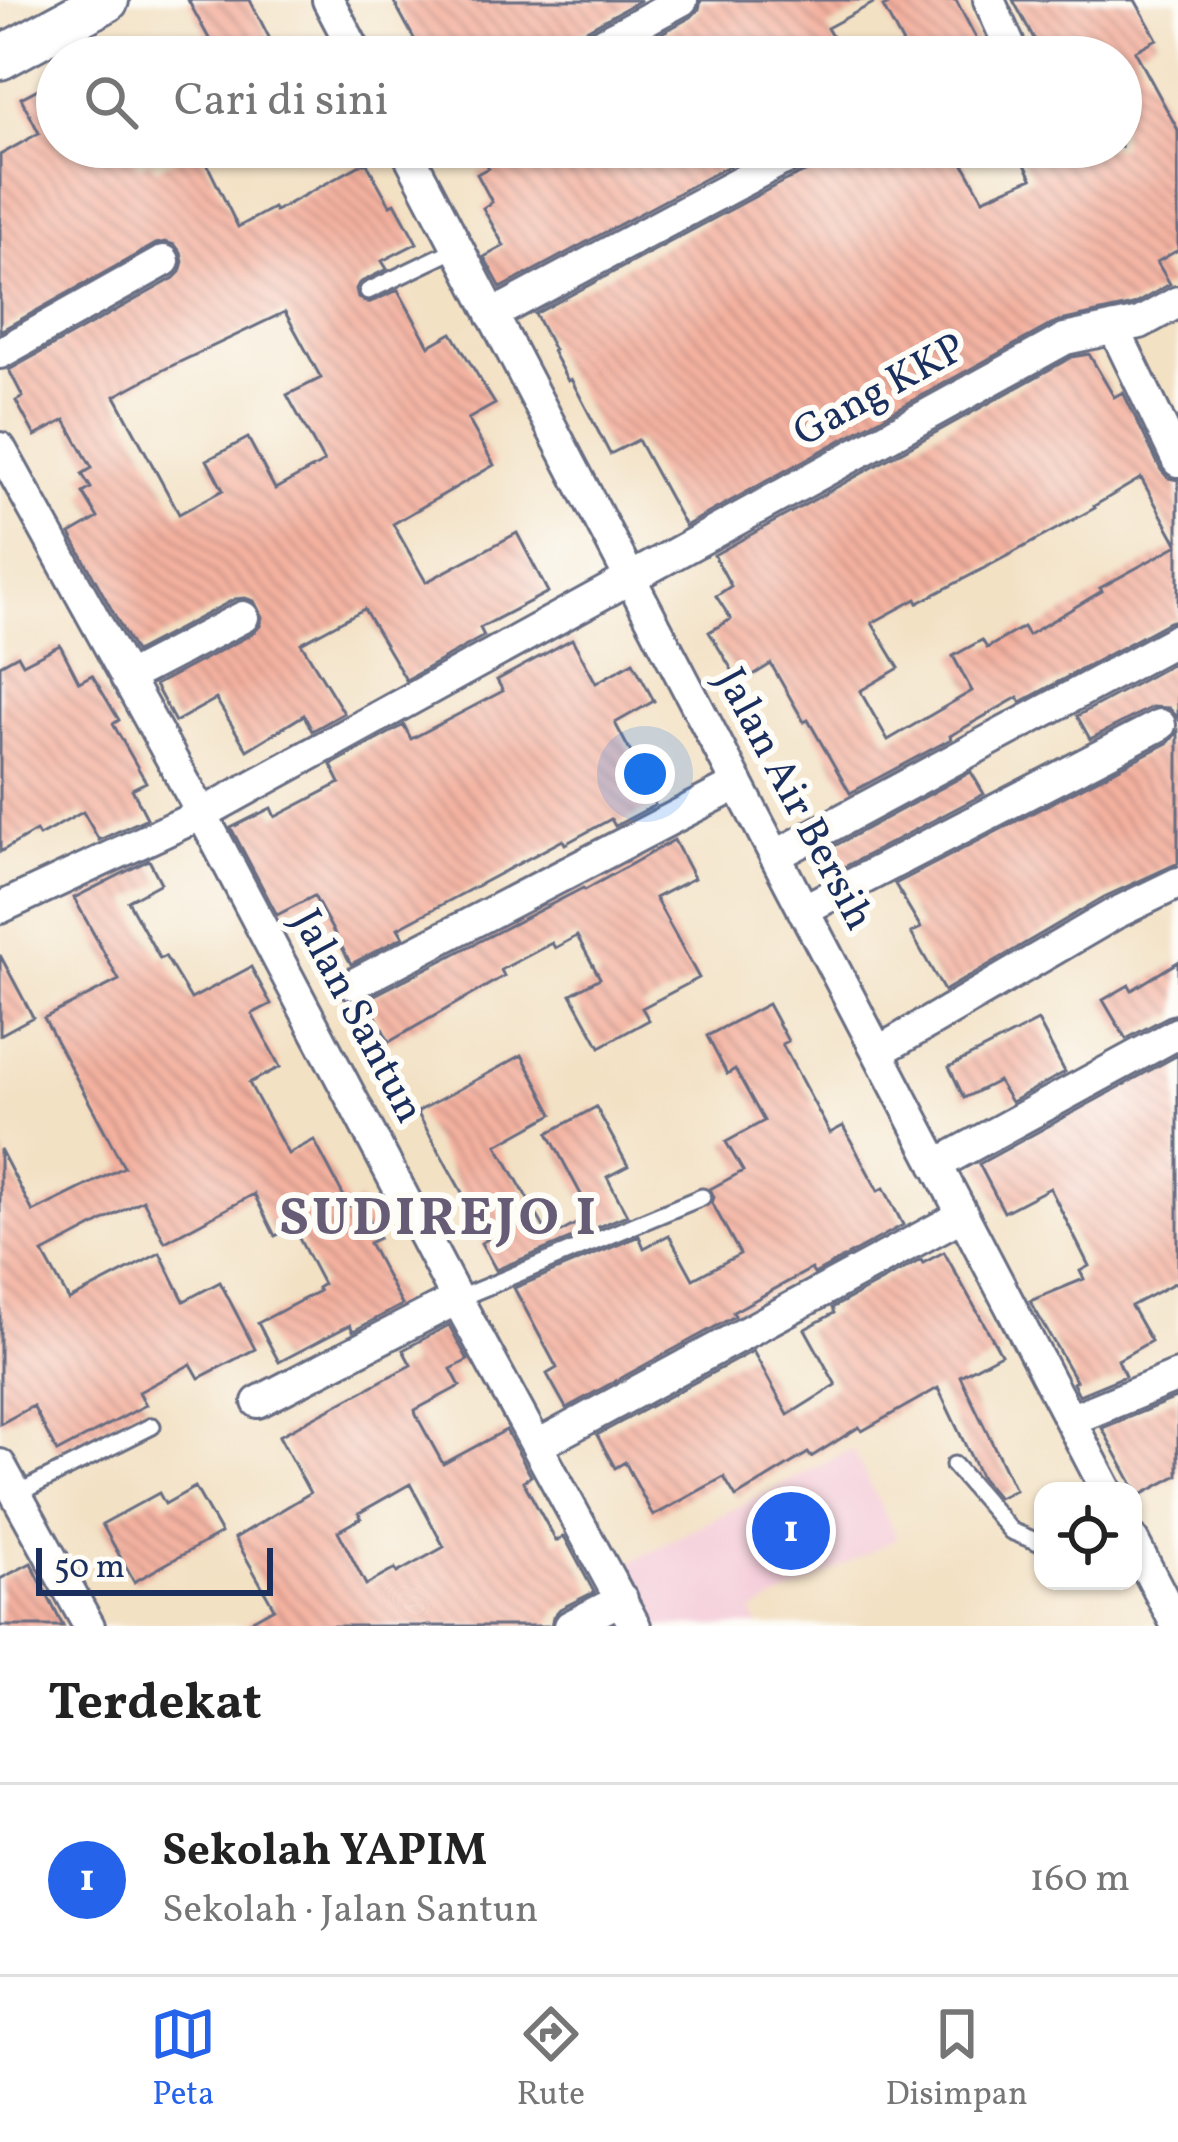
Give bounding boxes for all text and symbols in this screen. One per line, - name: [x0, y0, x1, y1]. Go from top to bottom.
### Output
- search box: [36, 36, 1142, 168]
- icon: search: [78, 69, 144, 135]
- text: Cari di sini: [174, 71, 388, 134]
- street label: Gang KKP: [784, 321, 976, 463]
- street label: Jalan Air Bersih: [699, 658, 887, 942]
- your location: [615, 744, 675, 804]
- street label: Jalan Santun: [275, 900, 437, 1134]
- district label: SUDIREJO I: [279, 1183, 599, 1258]
- map controls: [1034, 1482, 1142, 1590]
- button: locate: [1034, 1482, 1142, 1590]
- pin: 1: [752, 1486, 830, 1576]
- scale bar: [36, 1542, 273, 1595]
- text: 50 m: [54, 1546, 125, 1592]
- text: Terdekat: [48, 1669, 262, 1740]
- text: Sekolah YAPIM: [162, 1821, 487, 1884]
- text: 1: [79, 1853, 95, 1907]
- text: 160 m: [1029, 1853, 1130, 1907]
- text: Sekolah · Jalan Santun: [162, 1884, 538, 1938]
- tab: Peta: [150, 2001, 216, 2119]
- tab: Rute: [517, 2001, 585, 2119]
- tab: Disimpan: [885, 2001, 1028, 2119]

